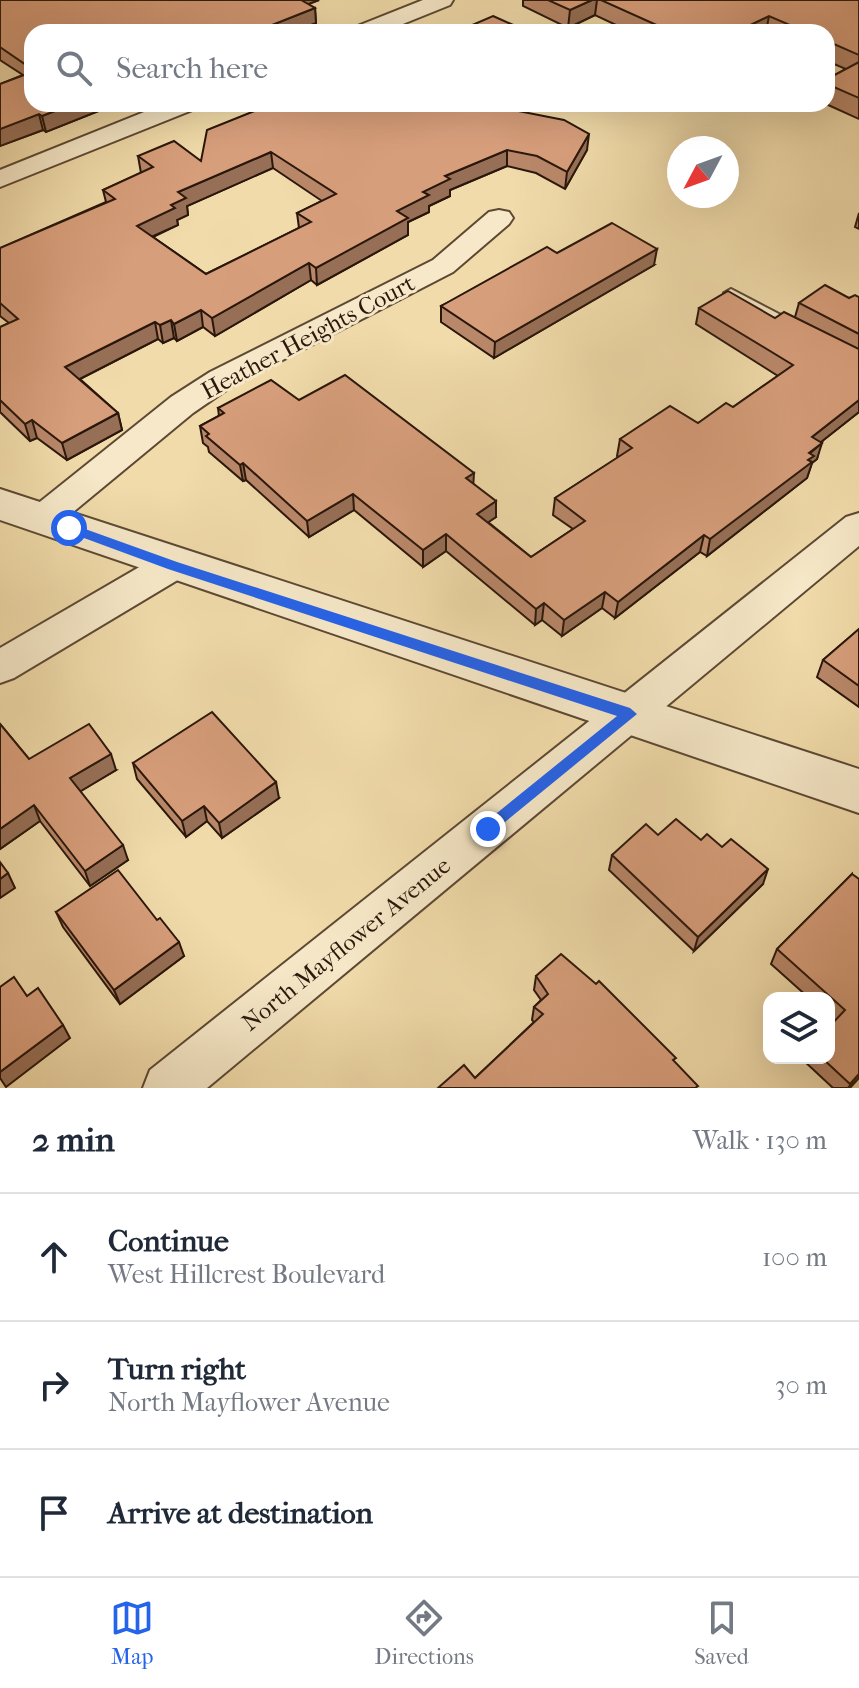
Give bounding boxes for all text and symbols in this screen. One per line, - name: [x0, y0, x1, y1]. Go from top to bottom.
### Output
- search box: [24, 24, 835, 112]
- icon: search: [52, 46, 96, 90]
- text: Search here: [116, 51, 268, 86]
- north arrow: [667, 136, 739, 208]
- street label: Heather Heights Court: [197, 269, 420, 405]
- route start: [51, 510, 87, 546]
- route end: [470, 811, 506, 847]
- street label: North Mayflower Avenue: [236, 851, 456, 1037]
- map controls: [763, 992, 835, 1064]
- button: layers: [763, 992, 835, 1064]
- text: 2 min: [32, 1120, 115, 1160]
- text: Walk · 130 m: [693, 1125, 827, 1156]
- text: Continue: [108, 1224, 229, 1259]
- icon: ahead: [32, 1235, 76, 1279]
- text: 100 m: [762, 1242, 827, 1273]
- text: West Hillcrest Boulevard: [108, 1259, 385, 1290]
- text: Turn right: [108, 1352, 246, 1387]
- icon: right: [32, 1363, 76, 1407]
- text: 30 m: [775, 1370, 827, 1401]
- text: North Mayflower Avenue: [108, 1387, 390, 1418]
- icon: arrive: [32, 1491, 76, 1535]
- text: Arrive at destination: [108, 1496, 373, 1531]
- tab: Map: [110, 1596, 154, 1670]
- tab: Directions: [375, 1596, 474, 1670]
- tab: Saved: [694, 1596, 749, 1670]

